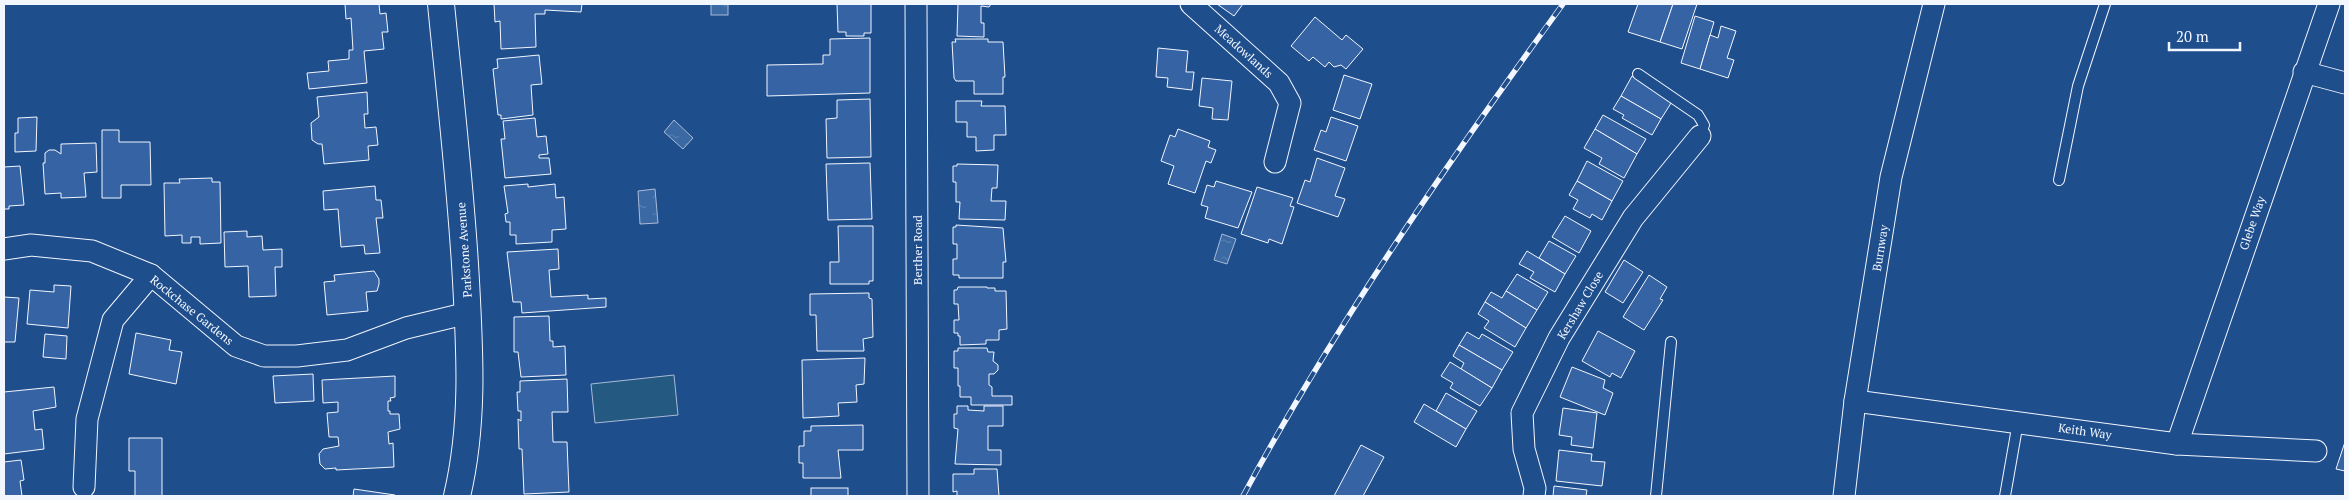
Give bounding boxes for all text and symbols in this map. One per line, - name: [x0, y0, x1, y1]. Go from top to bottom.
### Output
- scale bar: [2169, 20, 2240, 52]
- street label: Meadowlands: [1212, 21, 1276, 81]
- text: 20 m: [2176, 26, 2209, 46]
- street label: Glebe Way: [2236, 193, 2269, 252]
- street label: Parkstone Avenue: [453, 202, 475, 298]
- street label: Berther Road: [910, 215, 925, 285]
- street label: Burnway: [1869, 223, 1891, 272]
- street label: Kershaw Close: [1554, 268, 1606, 342]
- street label: Rockchase Gardens: [147, 272, 237, 348]
- street label: Keith Way: [2057, 420, 2114, 442]

